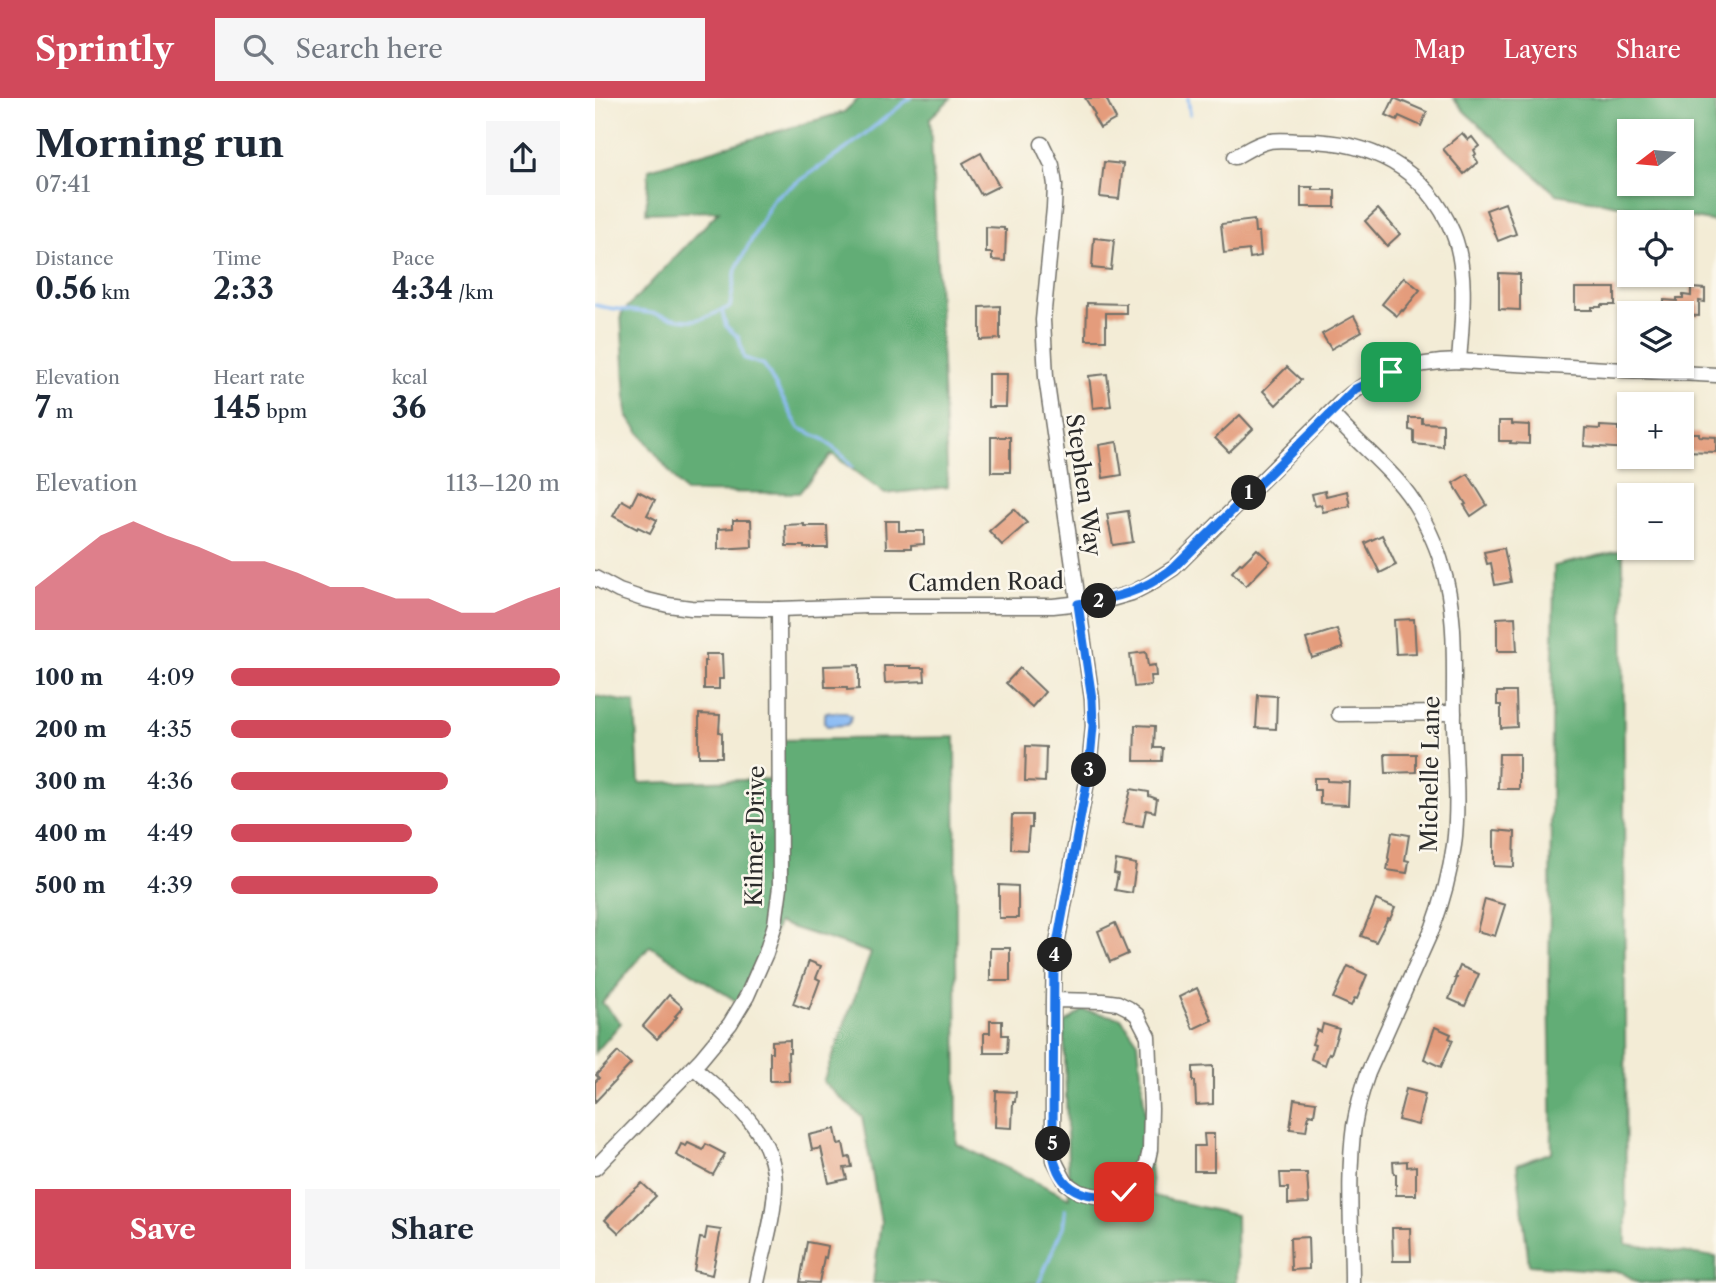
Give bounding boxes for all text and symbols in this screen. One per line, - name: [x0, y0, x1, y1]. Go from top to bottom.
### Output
- search box: [215, 18, 705, 81]
- text: Sprintly: [35, 29, 173, 70]
- icon: search: [239, 30, 277, 68]
- text: Search here: [295, 33, 443, 65]
- text: Map: [1414, 35, 1465, 64]
- text: Layers: [1503, 35, 1578, 64]
- text: Share: [1616, 35, 1681, 64]
- north arrow: [1617, 119, 1694, 196]
- map controls: [1617, 119, 1694, 560]
- text: Morning run: [35, 120, 284, 167]
- button: share: [486, 121, 560, 195]
- text: 07:41: [35, 170, 90, 198]
- button: locate: [1617, 210, 1694, 287]
- text: Distance: [35, 247, 114, 270]
- text: Time: [213, 247, 261, 270]
- text: Pace: [392, 247, 435, 270]
- text: 0.56: [35, 270, 97, 307]
- text: 2:33: [213, 270, 274, 307]
- text: 4:34: [392, 270, 453, 307]
- text: km: [97, 281, 130, 304]
- text: /km: [453, 281, 494, 304]
- button: layers: [1617, 301, 1694, 378]
- pin: [1361, 342, 1421, 402]
- icon: arrive: [1372, 353, 1410, 391]
- text: Elevation: [35, 366, 120, 389]
- text: Heart rate: [213, 366, 305, 389]
- text: kcal: [392, 366, 428, 389]
- text: 7: [35, 389, 51, 426]
- text: 145: [213, 389, 261, 426]
- text: 36: [392, 389, 427, 426]
- button: +: [1617, 392, 1694, 469]
- text: m: [51, 400, 73, 423]
- text: bpm: [261, 400, 307, 423]
- street label: Stephen Way: [1060, 412, 1108, 558]
- text: Elevation: [35, 469, 138, 497]
- text: 113–120 m: [446, 469, 560, 497]
- pin: 1: [1231, 476, 1267, 510]
- text: 1: [1244, 481, 1253, 504]
- button: −: [1617, 483, 1694, 560]
- street label: Camden Road: [908, 567, 1064, 597]
- pin: 2: [1081, 584, 1117, 618]
- text: 2: [1093, 589, 1104, 612]
- text: 100 m: [35, 663, 103, 691]
- text: 4:09: [147, 663, 195, 691]
- street label: Michelle Lane: [1415, 695, 1445, 853]
- text: 200 m: [35, 715, 107, 743]
- text: 4:35: [147, 715, 192, 743]
- pin: 3: [1071, 752, 1107, 788]
- text: 3: [1083, 758, 1094, 781]
- street label: Kilmer Drive: [740, 765, 770, 907]
- text: 300 m: [35, 767, 106, 795]
- text: 4:36: [147, 767, 193, 795]
- text: 400 m: [35, 819, 107, 847]
- text: 4:49: [147, 819, 194, 847]
- text: 500 m: [35, 871, 106, 899]
- text: 4:39: [147, 871, 193, 899]
- pin: 4: [1037, 938, 1072, 972]
- text: 4: [1049, 943, 1060, 966]
- pin: 5: [1035, 1126, 1071, 1162]
- text: 5: [1047, 1132, 1058, 1155]
- pin: [1094, 1162, 1154, 1222]
- icon: check: [1105, 1173, 1143, 1211]
- button: Save: [35, 1189, 291, 1269]
- button: Share: [305, 1189, 560, 1269]

